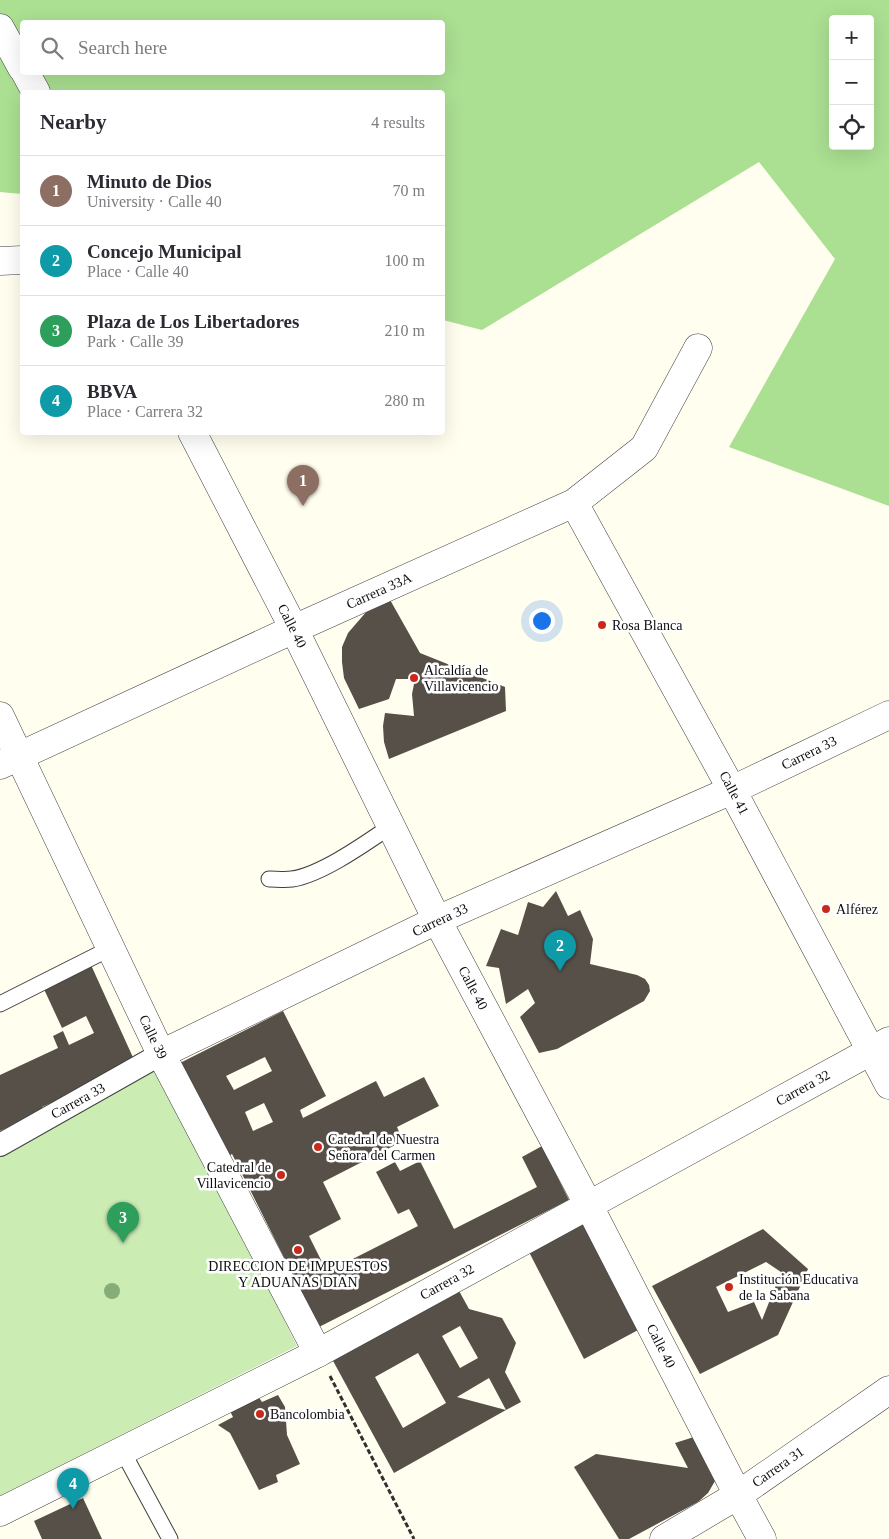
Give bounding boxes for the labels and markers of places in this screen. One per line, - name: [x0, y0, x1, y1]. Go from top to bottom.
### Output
- pin: 1: [287, 465, 319, 506]
- place label: Rosa Blanca: [612, 618, 683, 633]
- marker: Rosa Blanca: [596, 619, 608, 631]
- place label: Alcaldía de Villavicencio: [424, 663, 499, 694]
- marker: Alcaldía de Villavicencio: [408, 672, 420, 684]
- place label: Alférez: [836, 902, 878, 917]
- marker: Alférez: [820, 903, 832, 915]
- pin: 2: [544, 930, 576, 971]
- place label: Catedral de Nuestra Señora del Carmen: [328, 1132, 440, 1163]
- marker: Catedral de Nuestra Señora del Carmen: [312, 1141, 324, 1153]
- place label: Catedral de Villavicencio: [196, 1160, 271, 1191]
- marker: Catedral de Villavicencio: [275, 1169, 287, 1181]
- pin: 3: [107, 1202, 139, 1243]
- marker: DIRECCION DE IMPUESTOS Y ADUANAS DIAN: [292, 1244, 304, 1256]
- place label: DIRECCION DE IMPUESTOS Y ADUANAS DIAN: [208, 1259, 388, 1290]
- place label: Institución Educativa de la Sabana: [739, 1272, 859, 1303]
- marker: Institución Educativa de la Sabana: [723, 1281, 735, 1293]
- place label: Bancolombia: [270, 1407, 345, 1422]
- marker: Bancolombia: [254, 1408, 266, 1420]
- pin: 4: [57, 1468, 89, 1509]

